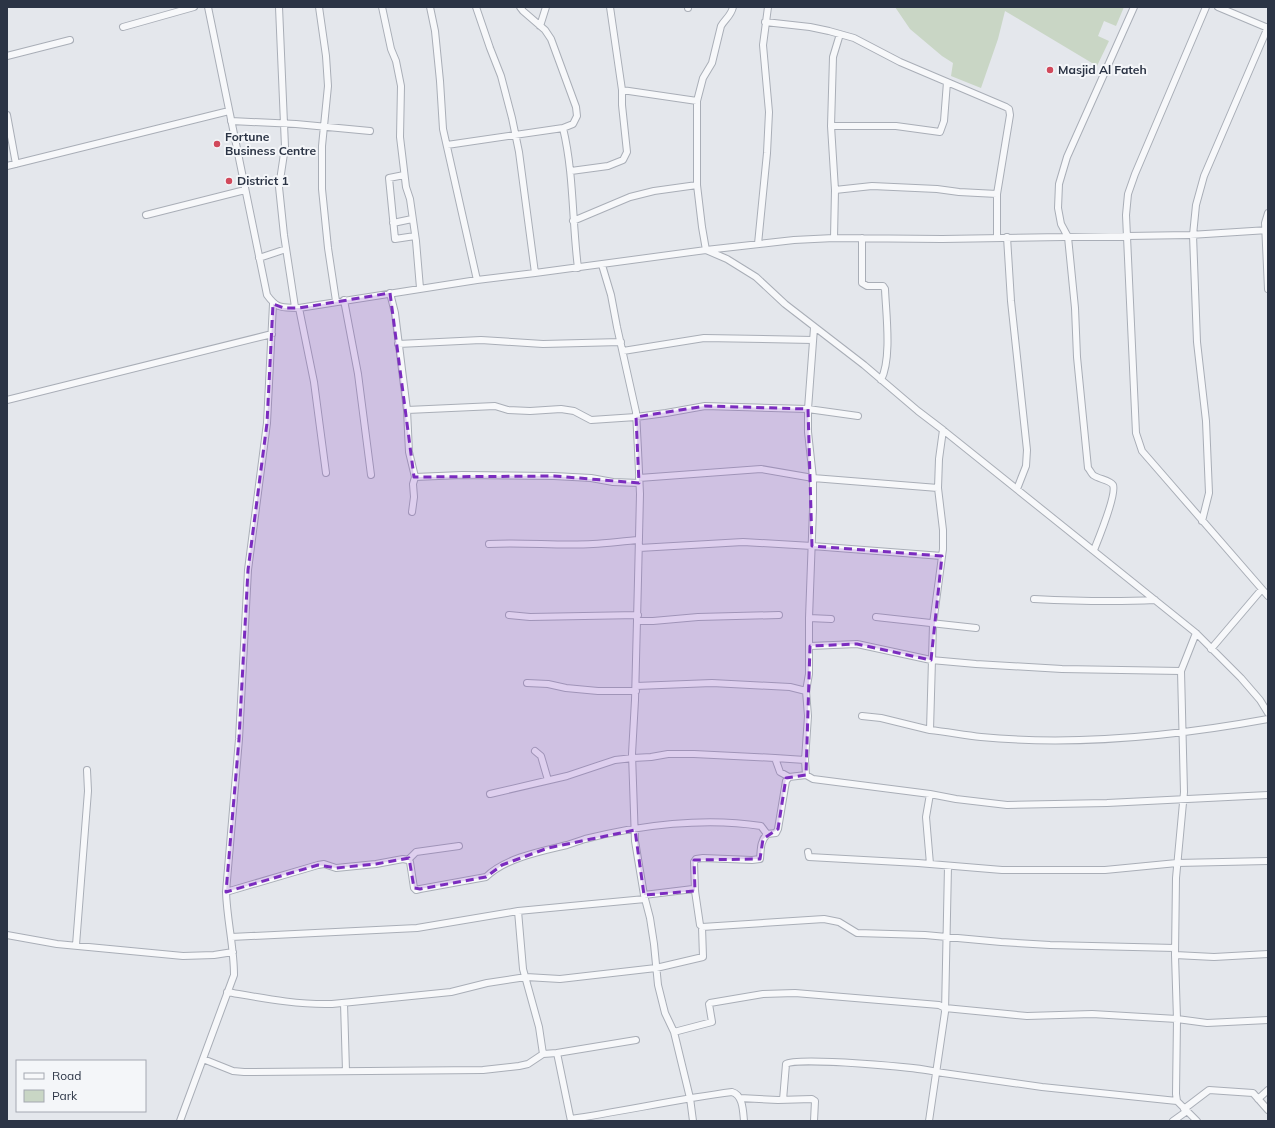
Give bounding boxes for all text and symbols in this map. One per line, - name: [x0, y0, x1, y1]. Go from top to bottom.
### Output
- place label: Masjid Al Fateh: [1058, 62, 1147, 77]
- marker: Masjid Al Fateh: [1045, 65, 1055, 75]
- place label: Fortune Business Centre: [225, 129, 316, 158]
- marker: Fortune Business Centre: [212, 139, 222, 149]
- place label: District 1: [237, 173, 289, 188]
- marker: District 1: [224, 176, 234, 186]
- legend: [16, 1060, 146, 1112]
- text: Road: [52, 1068, 81, 1083]
- text: Park: [52, 1088, 78, 1103]

